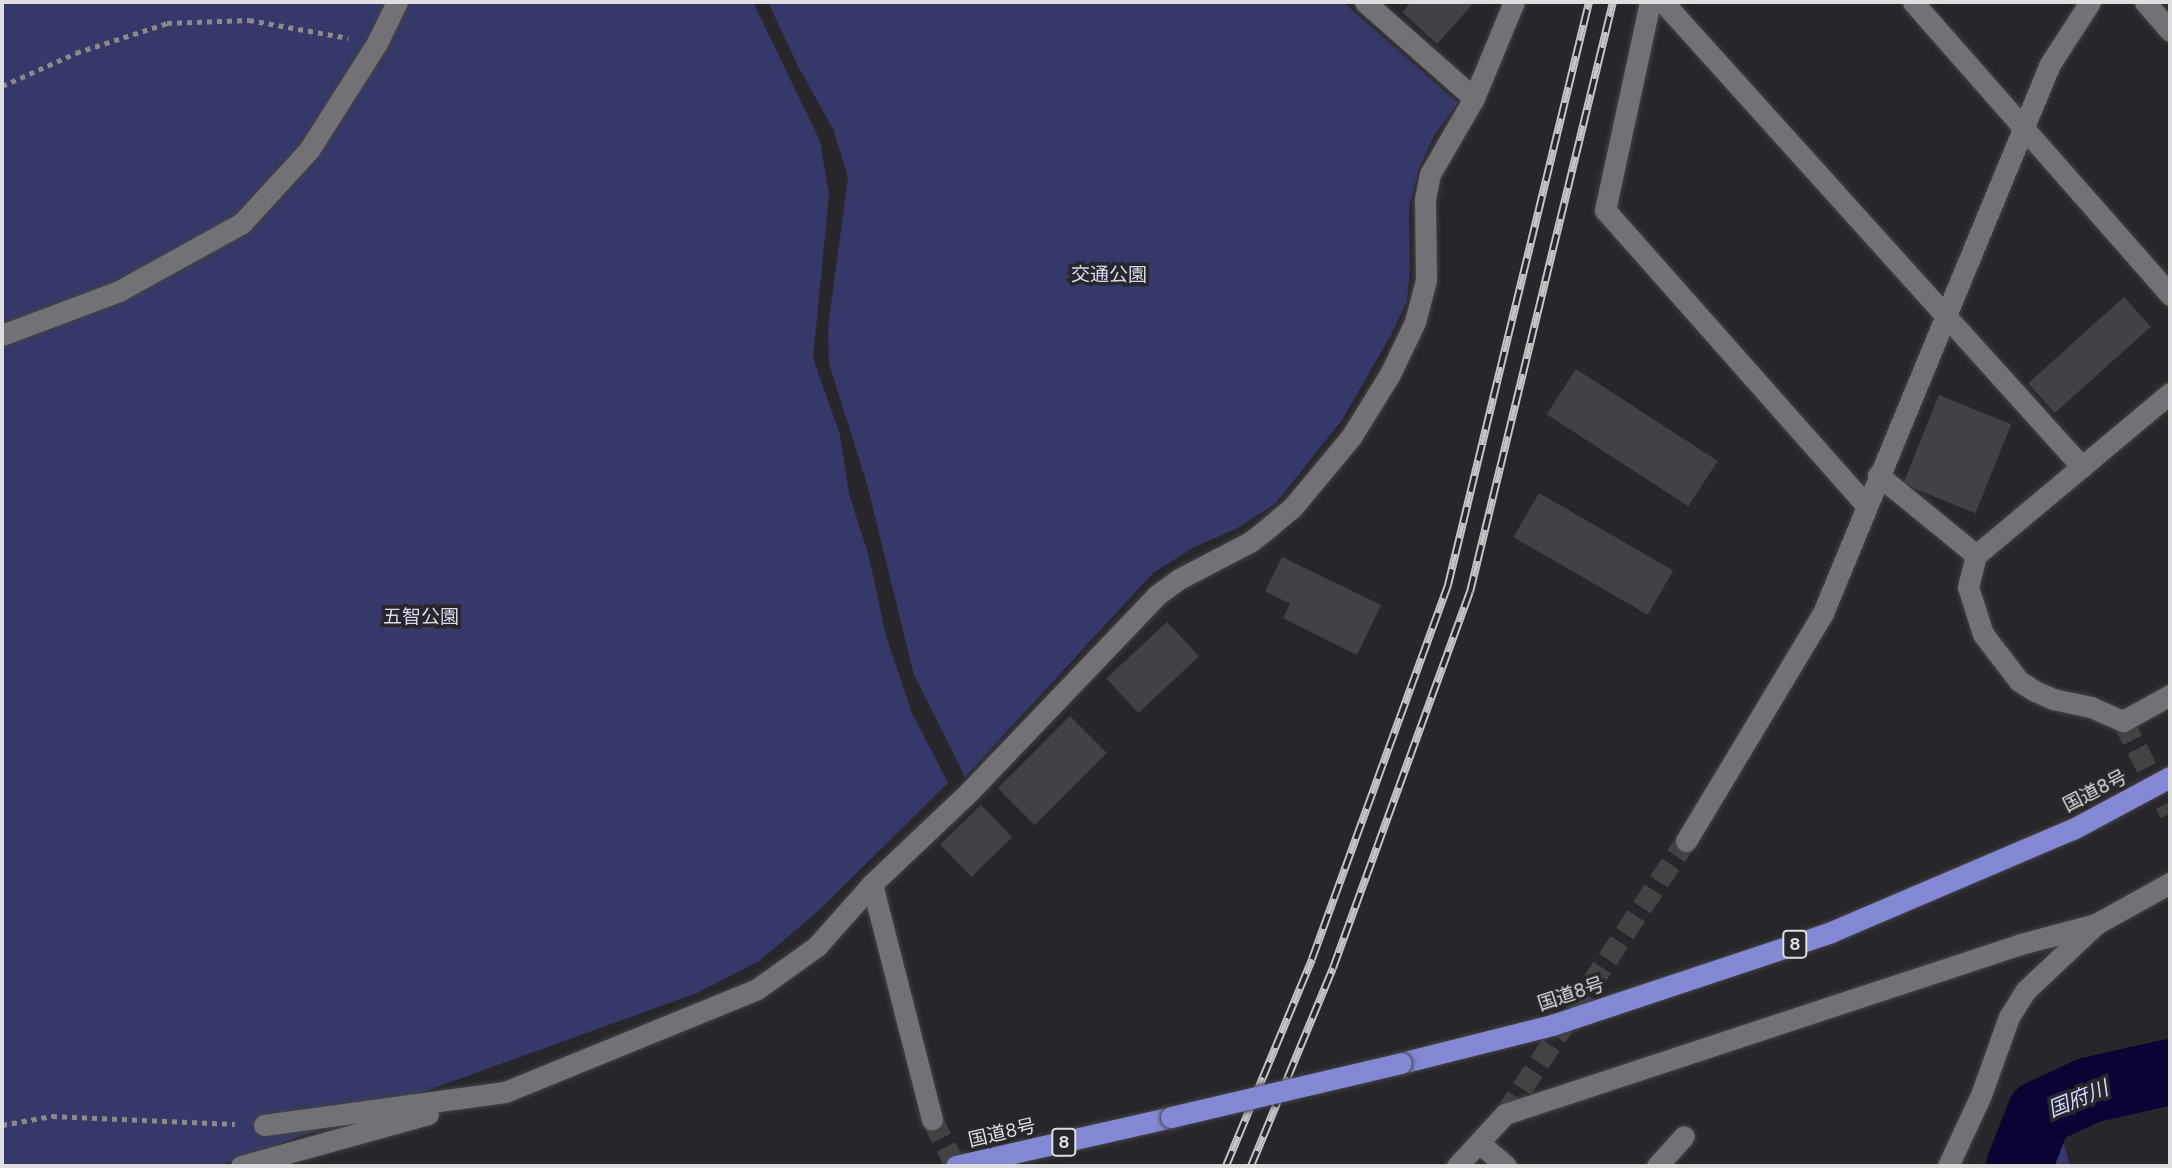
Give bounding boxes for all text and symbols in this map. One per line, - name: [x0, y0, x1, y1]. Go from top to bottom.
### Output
- park label: 交通公園: [1071, 264, 1147, 286]
- park label: 五智公園: [383, 606, 459, 628]
- street label: 国道8号: [2059, 765, 2131, 817]
- road number: 8: [1781, 930, 1809, 959]
- street label: 国道8号: [1535, 973, 1607, 1015]
- water label: 国府川: [2044, 1076, 2112, 1122]
- street label: 国道8号: [966, 1114, 1038, 1152]
- road number: 8: [1050, 1128, 1078, 1156]

